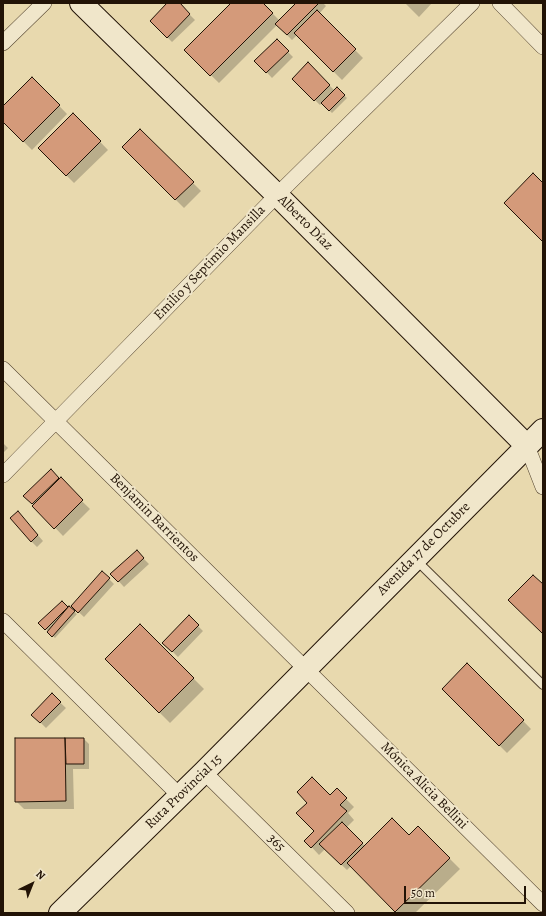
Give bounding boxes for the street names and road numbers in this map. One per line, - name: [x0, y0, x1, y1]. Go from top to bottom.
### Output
- street label: Alberto Díaz: [274, 192, 336, 254]
- street label: Emilio y Septimio Mansilla: [151, 202, 269, 324]
- street label: Benjamin Barrientos: [106, 470, 202, 566]
- street label: Avenida 17 de Octubre: [374, 499, 474, 599]
- street label: Mónica Alicia Bellini: [377, 739, 471, 833]
- street label: Ruta Provincial 15: [142, 751, 226, 833]
- street label: 365: [264, 831, 288, 855]

